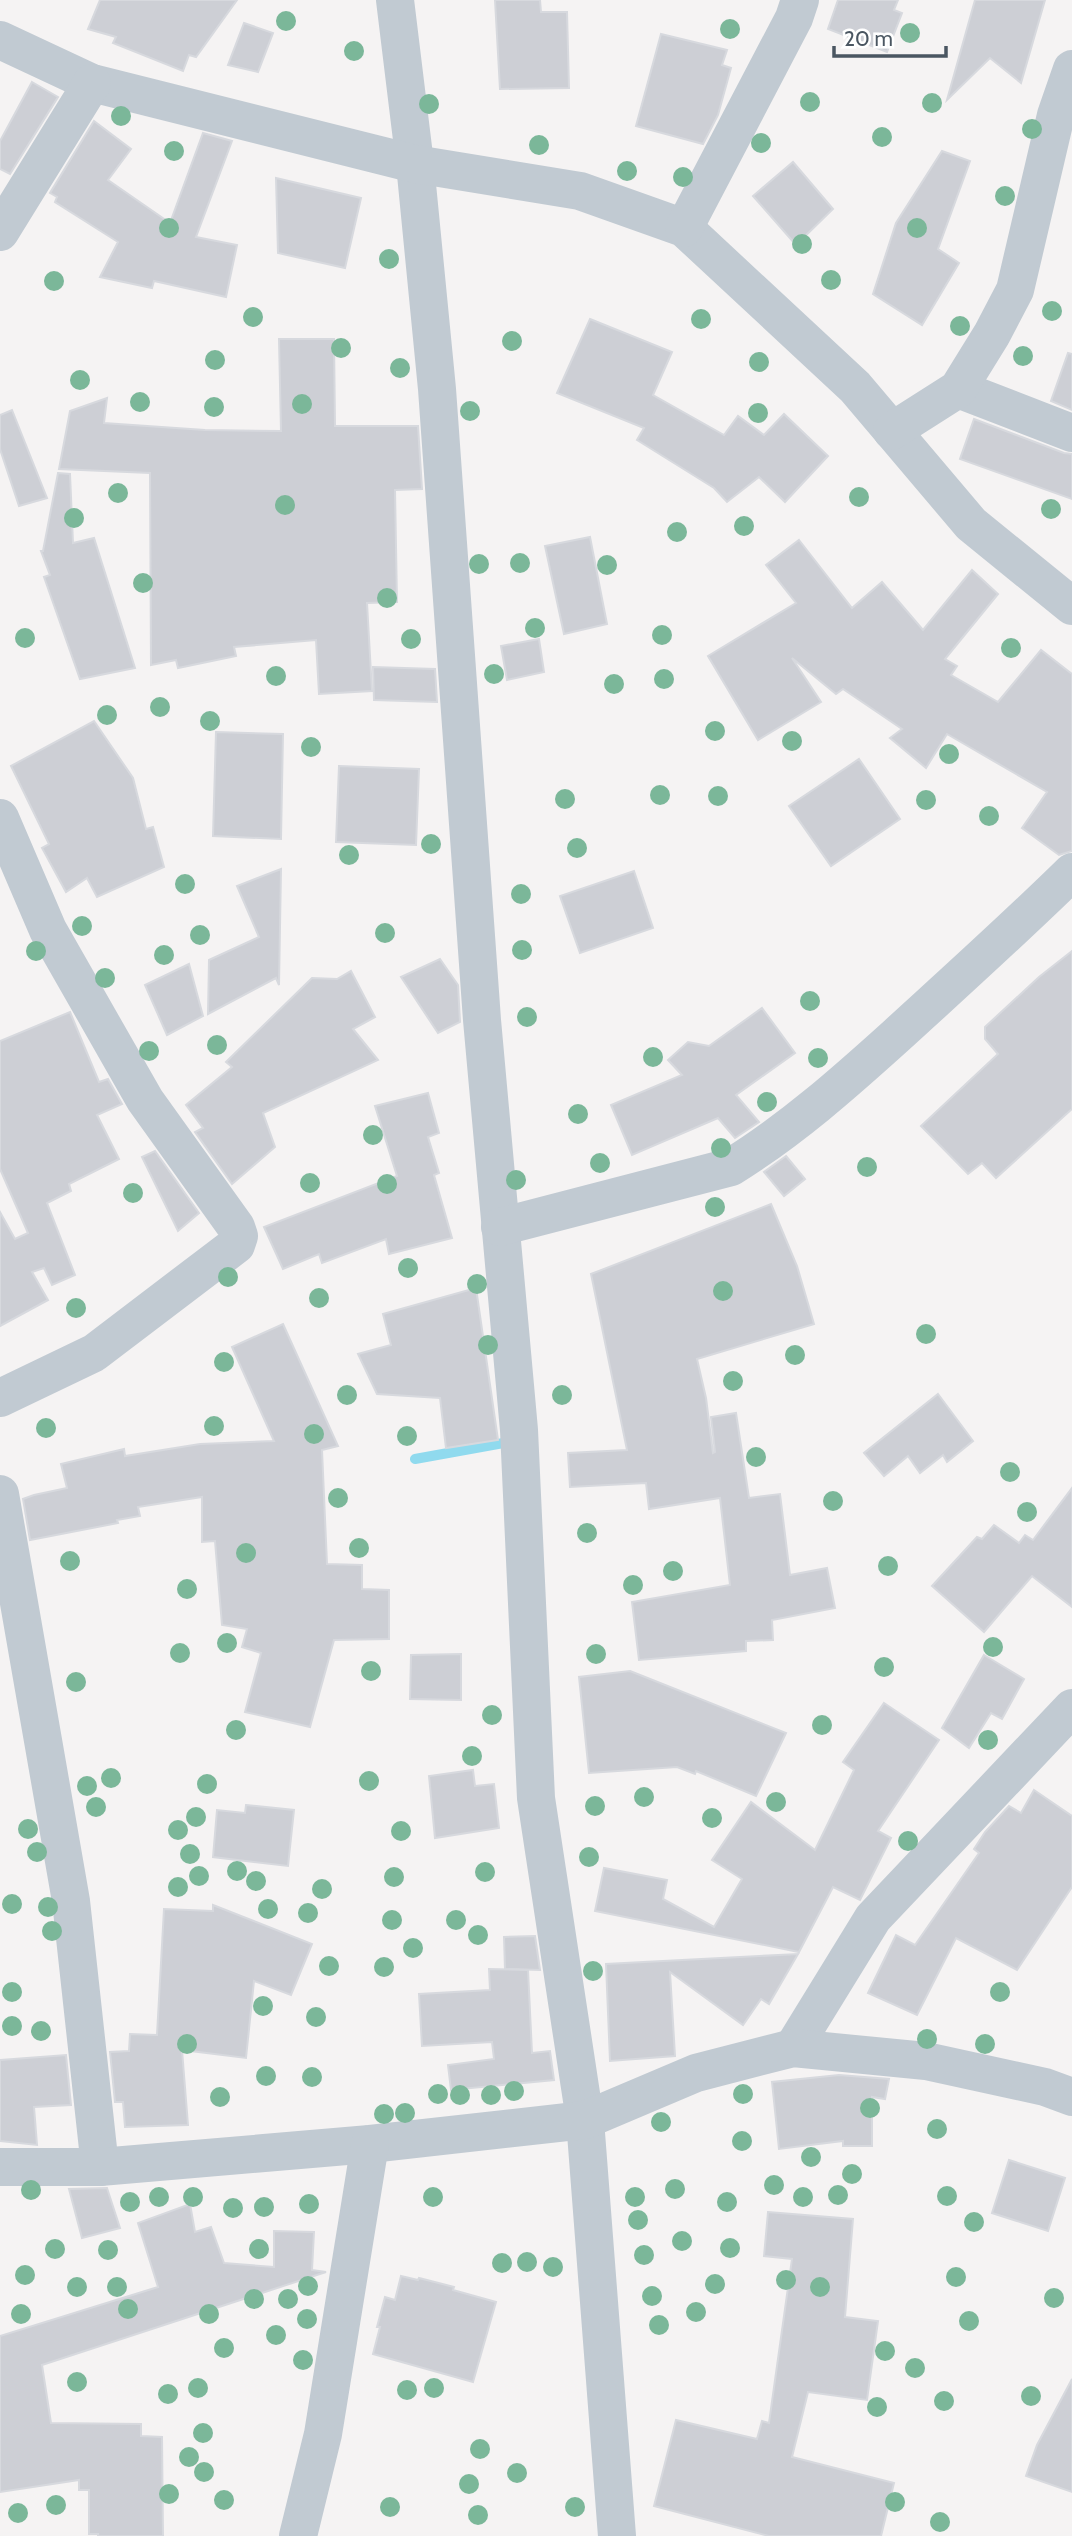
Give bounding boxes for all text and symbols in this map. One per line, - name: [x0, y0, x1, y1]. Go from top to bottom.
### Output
- scale bar: [834, 14, 946, 58]
- text: 20 m: [844, 26, 893, 51]

